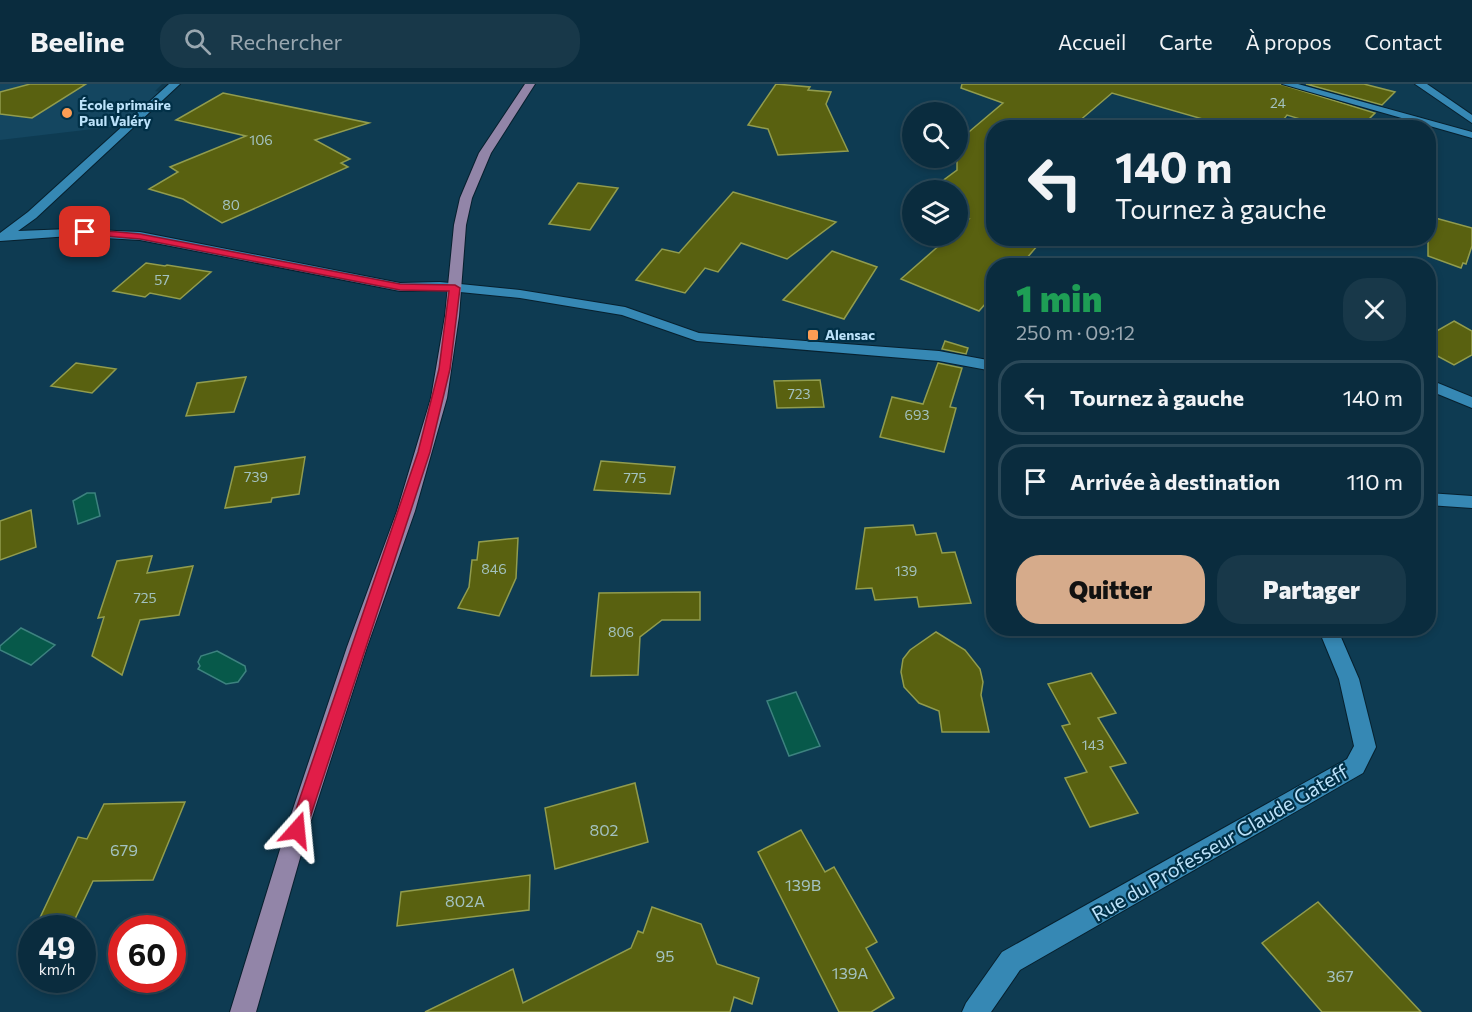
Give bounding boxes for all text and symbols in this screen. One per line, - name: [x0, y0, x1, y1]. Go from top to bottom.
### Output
- search box: [160, 14, 580, 68]
- text: Beeline: [30, 24, 124, 58]
- icon: search: [181, 25, 214, 58]
- text: Rechercher: [229, 28, 342, 55]
- text: Accueil: [1058, 29, 1126, 54]
- text: Carte: [1159, 29, 1213, 54]
- text: À propos: [1246, 29, 1331, 54]
- text: Contact: [1364, 29, 1442, 54]
- house number: 24: [1270, 94, 1287, 111]
- place label: École primaire Paul Valéry: [79, 96, 171, 129]
- map controls: [902, 102, 968, 246]
- button: search: [902, 102, 968, 168]
- marker: École primaire Paul Valéry: [60, 106, 74, 120]
- house number: 106: [249, 131, 273, 148]
- text: 140 m: [1115, 140, 1232, 192]
- icon: left: [1016, 144, 1094, 222]
- button: layers: [902, 180, 968, 246]
- text: Tournez à gauche: [1115, 192, 1326, 225]
- house number: 80: [222, 196, 240, 213]
- pin: [59, 206, 110, 257]
- icon: arrive: [68, 215, 101, 248]
- house number: 57: [154, 271, 170, 288]
- text: 1 min: [1016, 275, 1102, 319]
- button: close: [1343, 278, 1406, 341]
- text: 250 m · 09:12: [1016, 320, 1135, 344]
- place label: Alensac: [825, 326, 875, 343]
- marker: Alensac: [806, 328, 820, 342]
- icon: left: [1019, 381, 1052, 414]
- text: Tournez à gauche: [1070, 384, 1244, 411]
- text: 140 m: [1343, 384, 1403, 411]
- house number: 723: [787, 385, 811, 402]
- house number: 693: [905, 406, 929, 423]
- icon: arrive: [1019, 465, 1052, 498]
- house number: 739: [244, 468, 268, 485]
- text: Arrivée à destination: [1070, 468, 1280, 495]
- text: 110 m: [1346, 468, 1403, 495]
- house number: 775: [624, 469, 646, 486]
- button: Quitter: [1016, 555, 1205, 624]
- button: Partager: [1217, 555, 1406, 624]
- house number: 846: [481, 560, 507, 577]
- house number: 139: [895, 562, 917, 579]
- house number: 725: [133, 589, 157, 606]
- house number: 806: [608, 623, 634, 640]
- house number: 143: [1082, 736, 1104, 753]
- street label: Rue du Professeur Claude Gateff: [1087, 758, 1353, 926]
- position arrow: [265, 798, 329, 862]
- house number: 802: [590, 820, 619, 839]
- house number: 679: [110, 840, 138, 859]
- house number: 139B: [785, 875, 821, 894]
- house number: 802A: [445, 891, 485, 910]
- speed limit sign: 60: [108, 915, 186, 993]
- text: 49: [39, 928, 75, 965]
- house number: 95: [656, 946, 674, 965]
- text: km/h: [39, 960, 75, 978]
- house number: 139A: [832, 963, 868, 982]
- house number: 367: [1326, 966, 1354, 985]

